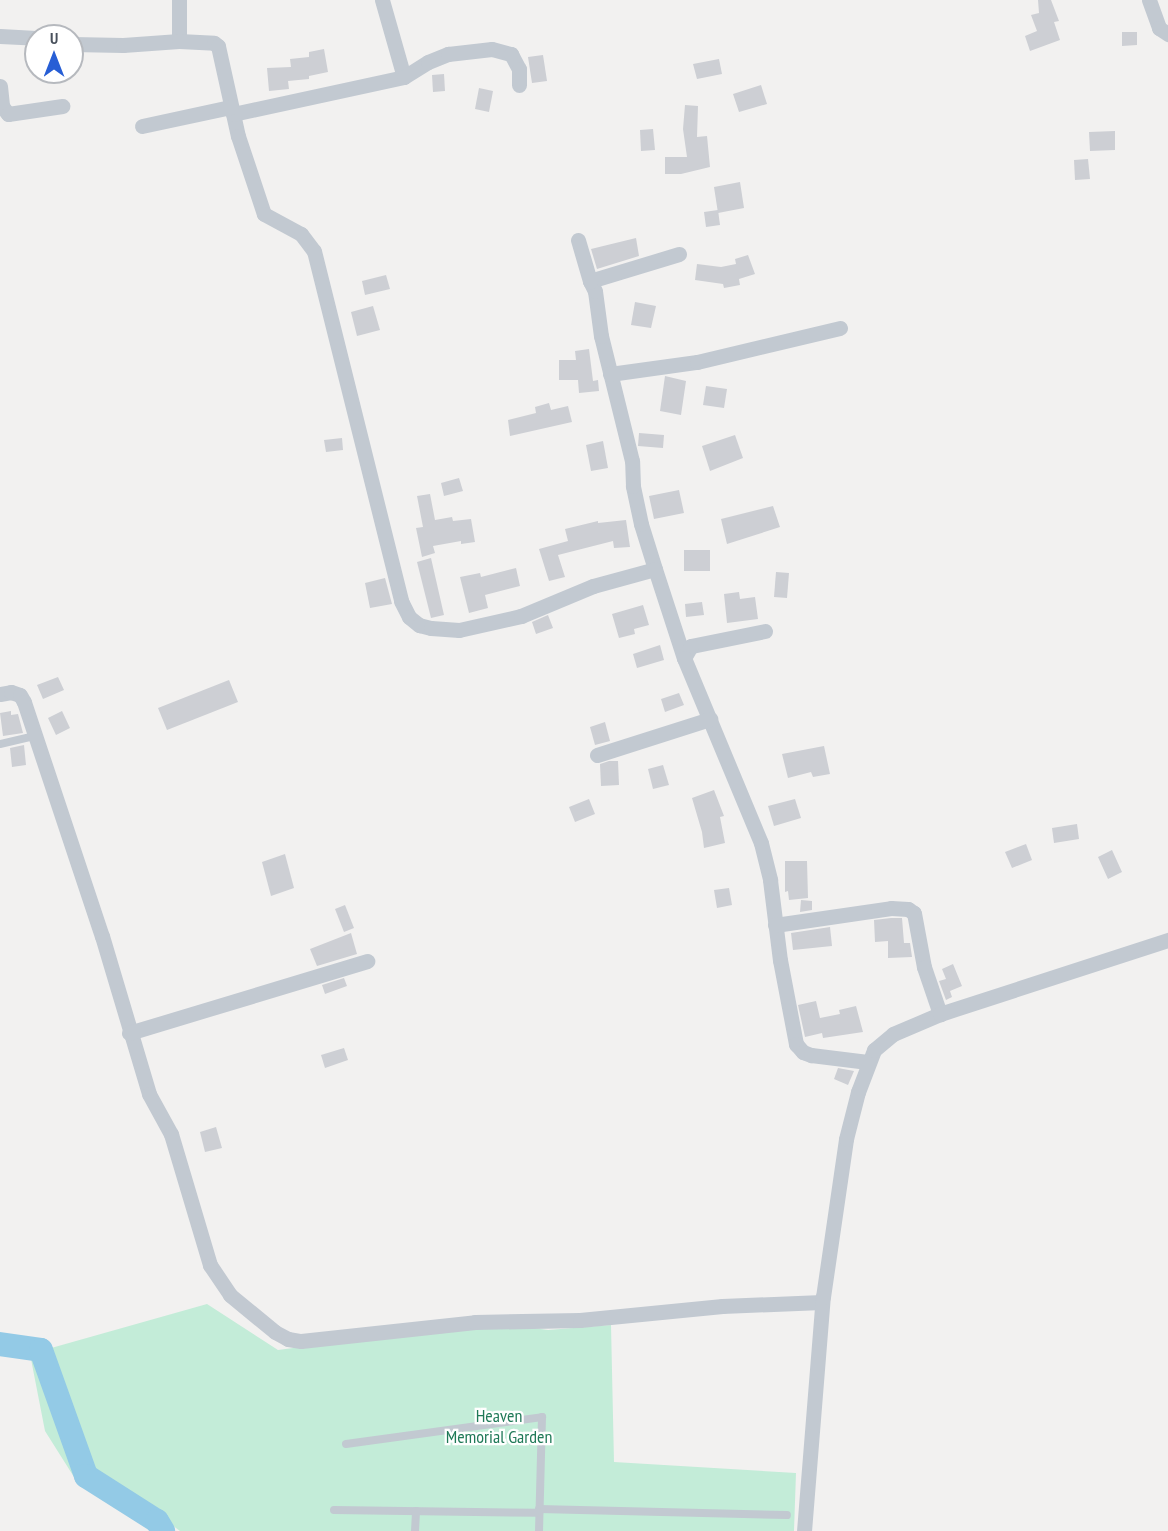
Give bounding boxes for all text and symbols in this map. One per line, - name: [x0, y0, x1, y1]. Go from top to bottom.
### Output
- north arrow: [24, 24, 84, 84]
- text: U: [50, 28, 58, 48]
- park label: Heaven Memorial Garden: [446, 1406, 552, 1448]

